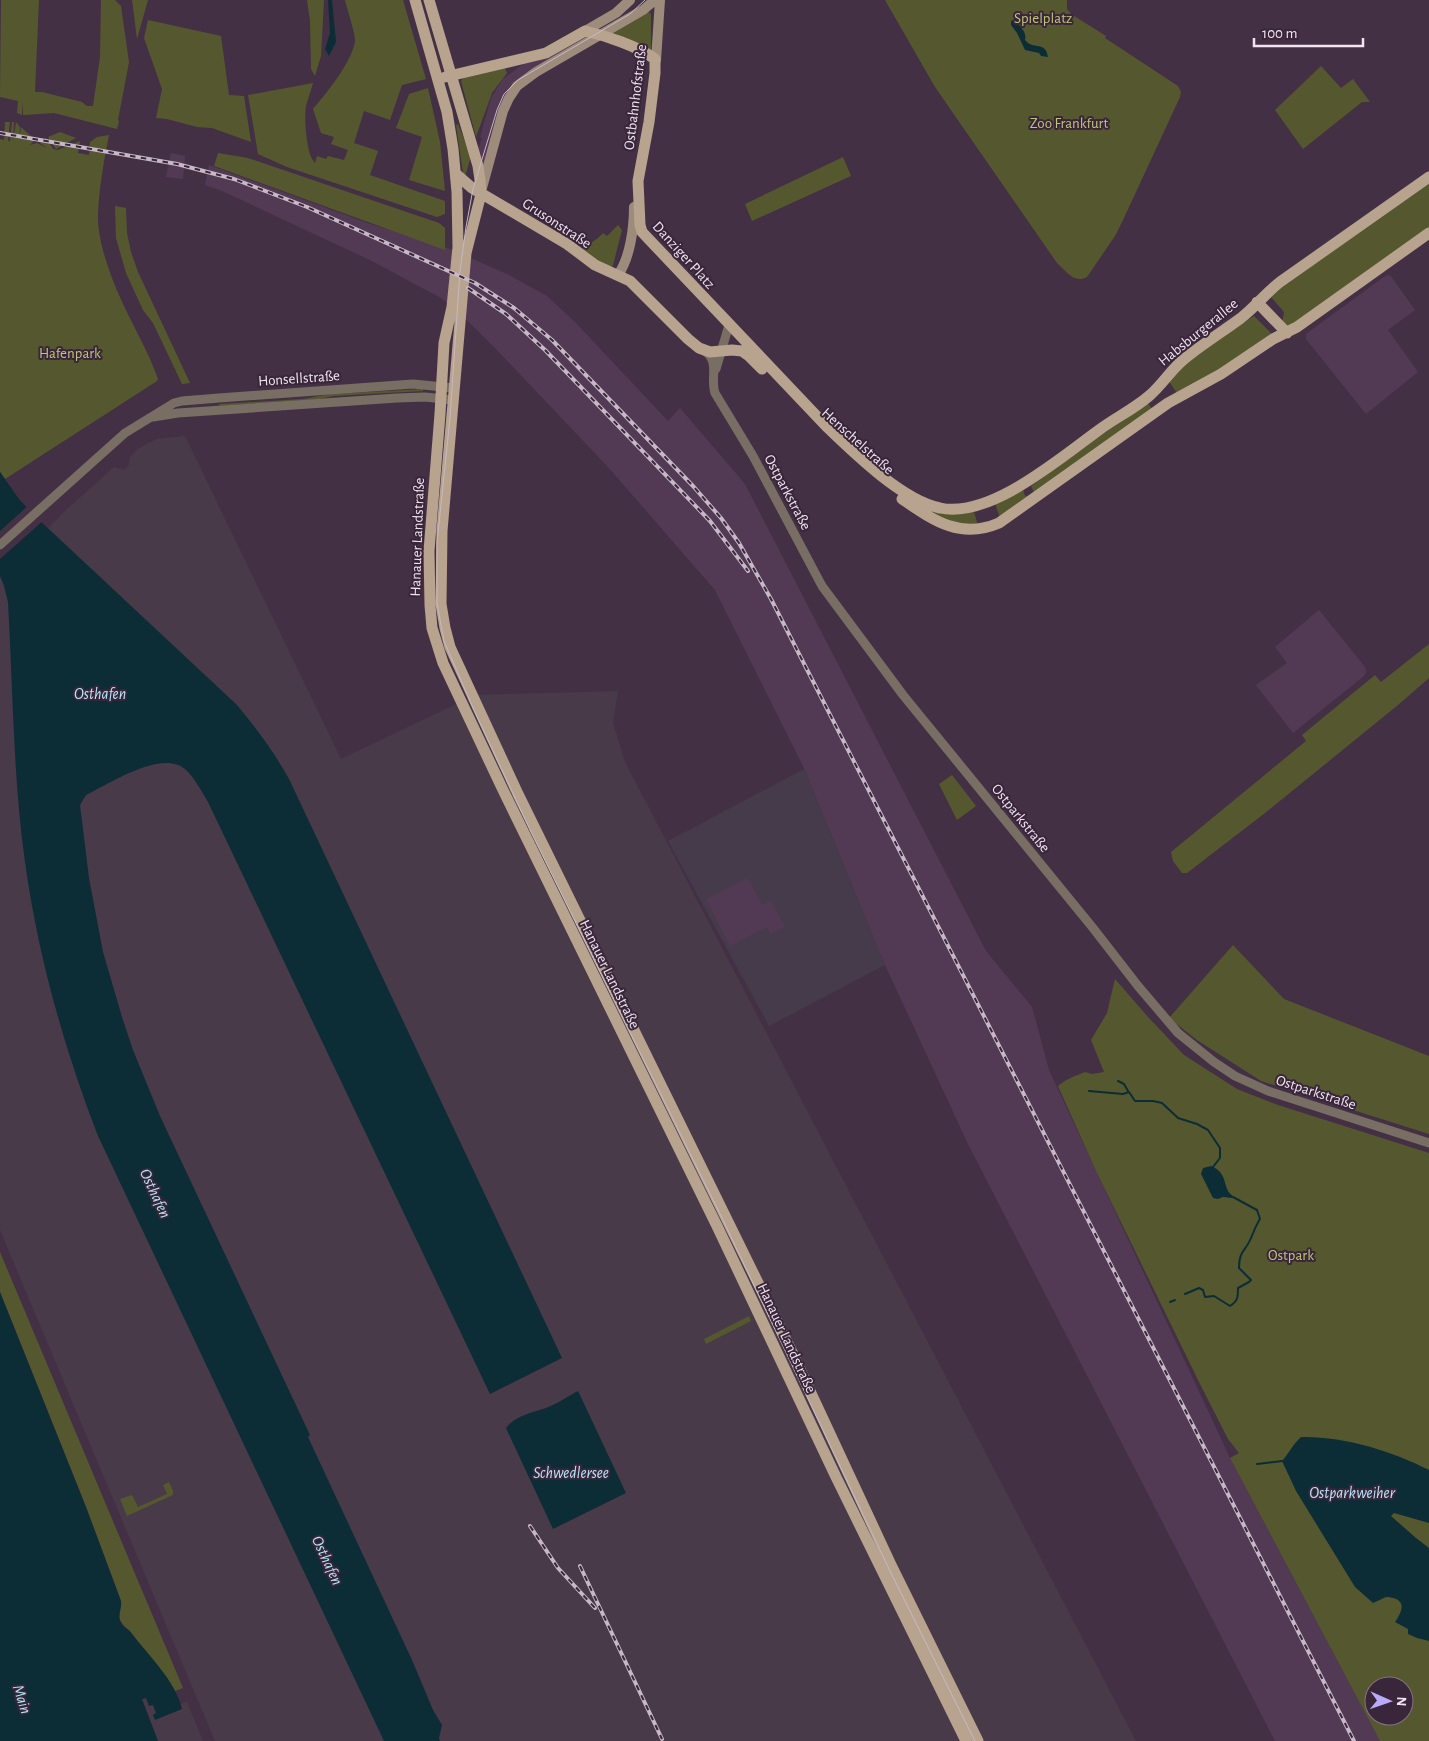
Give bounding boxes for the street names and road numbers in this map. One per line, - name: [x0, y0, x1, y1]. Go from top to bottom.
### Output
- street label: Ostbahnhofstraße: [622, 43, 649, 151]
- street label: Grusonstraße: [520, 196, 594, 251]
- street label: Danziger Platz: [650, 219, 718, 292]
- street label: Habsburgerallee: [1156, 296, 1241, 369]
- street label: Honsellstraße: [258, 368, 341, 389]
- street label: Henschelstraße: [819, 405, 897, 478]
- street label: Ostparkstraße: [761, 452, 814, 533]
- street label: Hanauer Landstraße: [408, 477, 427, 597]
- street label: Ostparkstraße: [989, 781, 1053, 855]
- street label: Hanauer Landstraße: [577, 917, 642, 1031]
- street label: Ostparkstraße: [1274, 1072, 1358, 1112]
- street label: Hanauer Landstraße: [755, 1281, 819, 1395]

